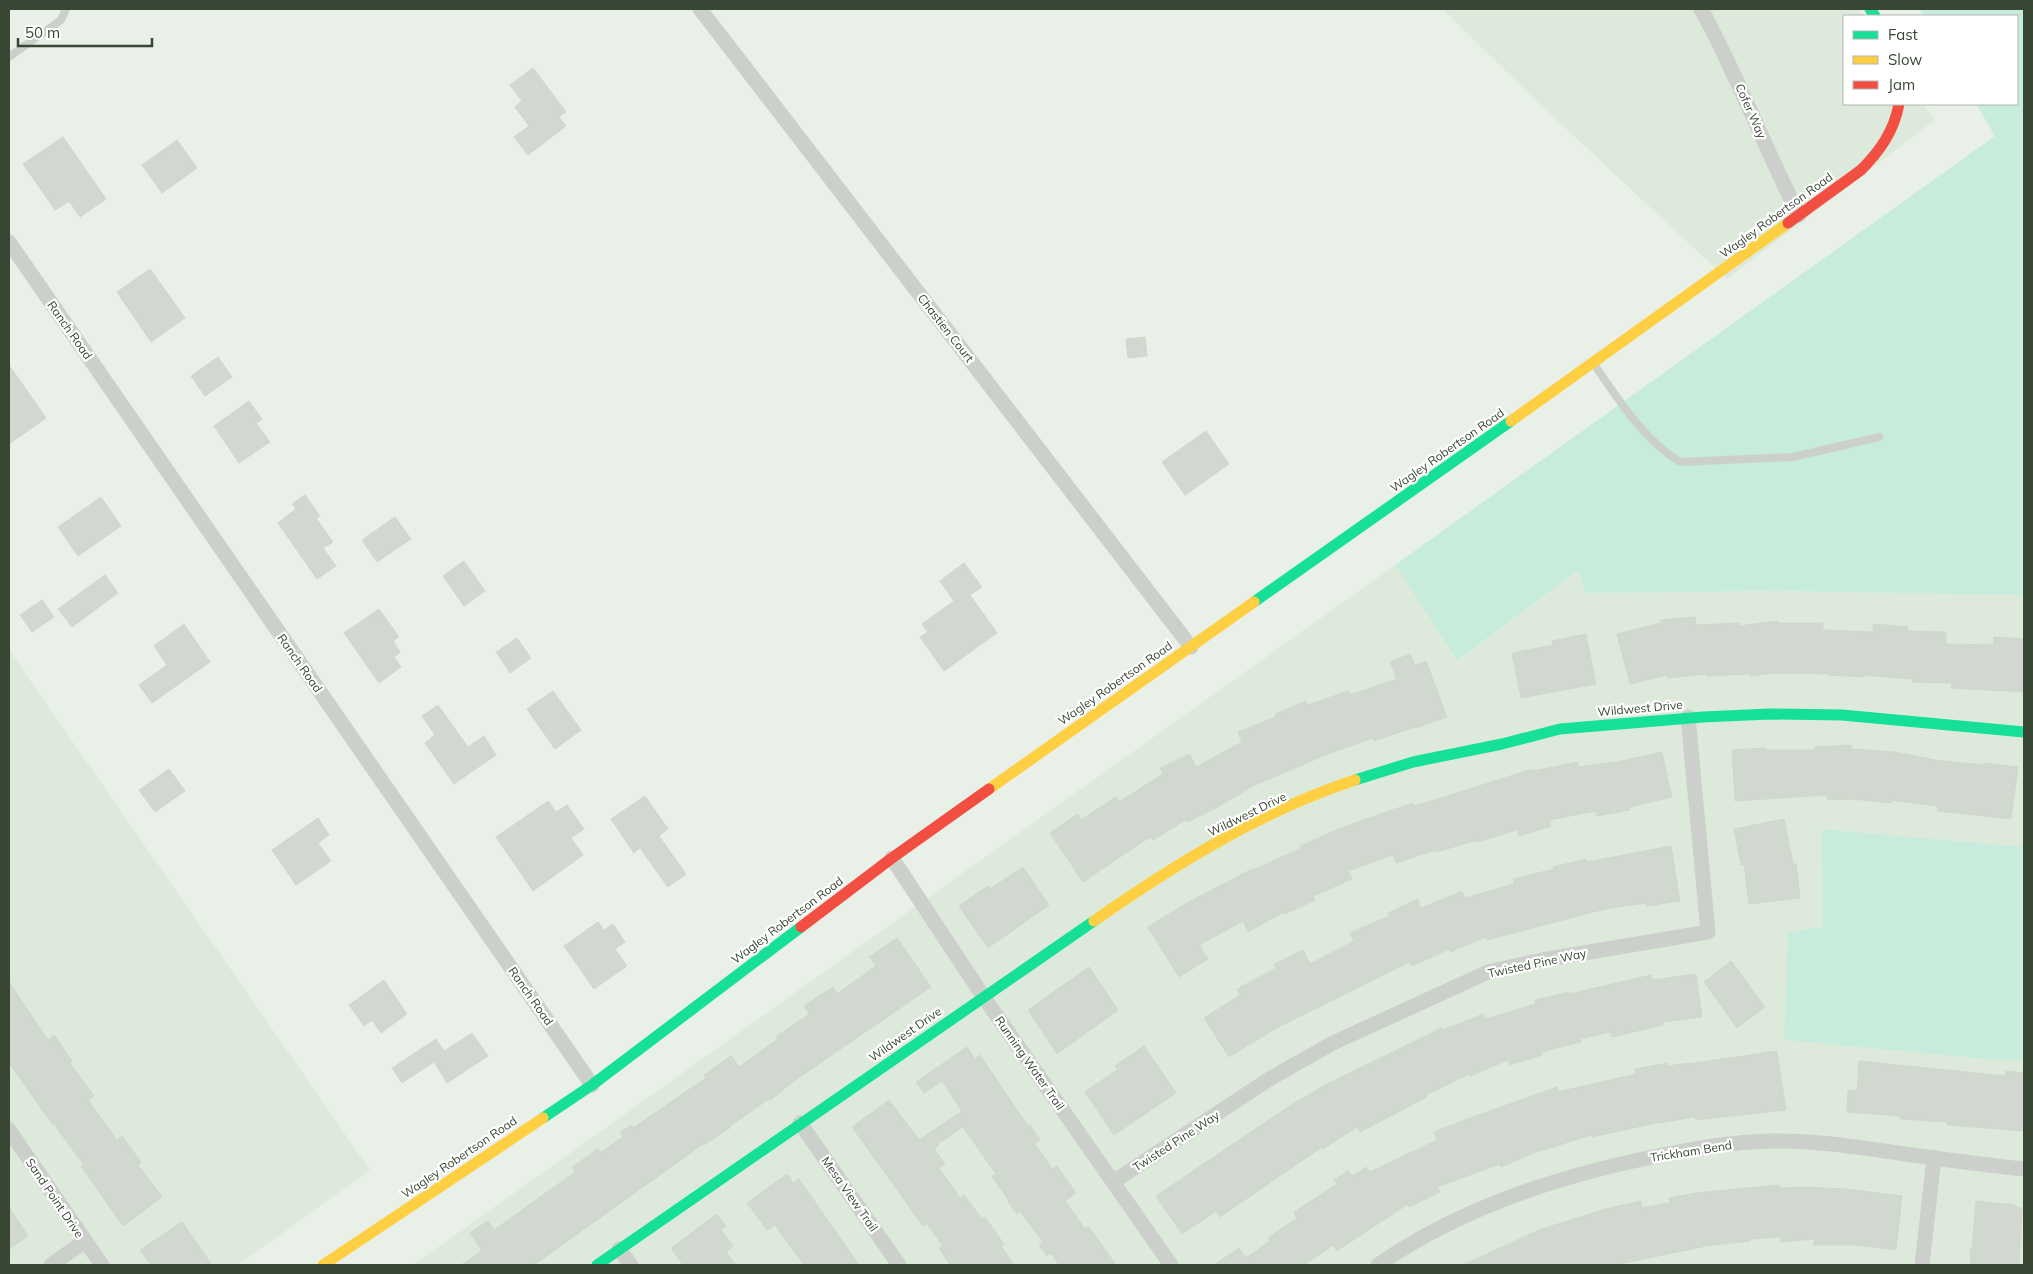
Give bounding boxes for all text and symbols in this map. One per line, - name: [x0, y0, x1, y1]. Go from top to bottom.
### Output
- scale bar: [18, 15, 151, 47]
- legend: [1843, 15, 2018, 105]
- text: 50 m: [25, 23, 60, 42]
- text: Fast: [1888, 25, 1918, 44]
- text: Slow: [1888, 50, 1922, 69]
- text: Jam: [1888, 75, 1915, 94]
- street label: Cofer Way: [1732, 81, 1770, 141]
- street label: Wagley Robertson Road: [1717, 169, 1835, 261]
- street label: Chastien Court: [915, 291, 977, 365]
- street label: Ranch Road: [44, 298, 96, 362]
- street label: Wagley Robertson Road: [1387, 405, 1507, 495]
- street label: Ranch Road: [274, 631, 326, 695]
- street label: Wagley Robertson Road: [1055, 638, 1175, 728]
- street label: Wildwest Drive: [1597, 697, 1683, 719]
- street label: Wildwest Drive: [1205, 789, 1289, 839]
- street label: Wagley Robertson Road: [728, 873, 846, 967]
- street label: Twisted Pine Way: [1486, 945, 1588, 981]
- street label: Ranch Road: [505, 964, 557, 1028]
- street label: Wildwest Drive: [866, 1003, 944, 1065]
- street label: Running Water Trail: [992, 1013, 1068, 1113]
- street label: Twisted Pine Way: [1130, 1107, 1223, 1175]
- street label: Wagley Robertson Road: [398, 1113, 520, 1201]
- street label: Trickham Bend: [1649, 1137, 1733, 1165]
- street label: Mesa View Trail: [819, 1154, 881, 1234]
- street label: Sand Point Drive: [23, 1155, 87, 1241]

